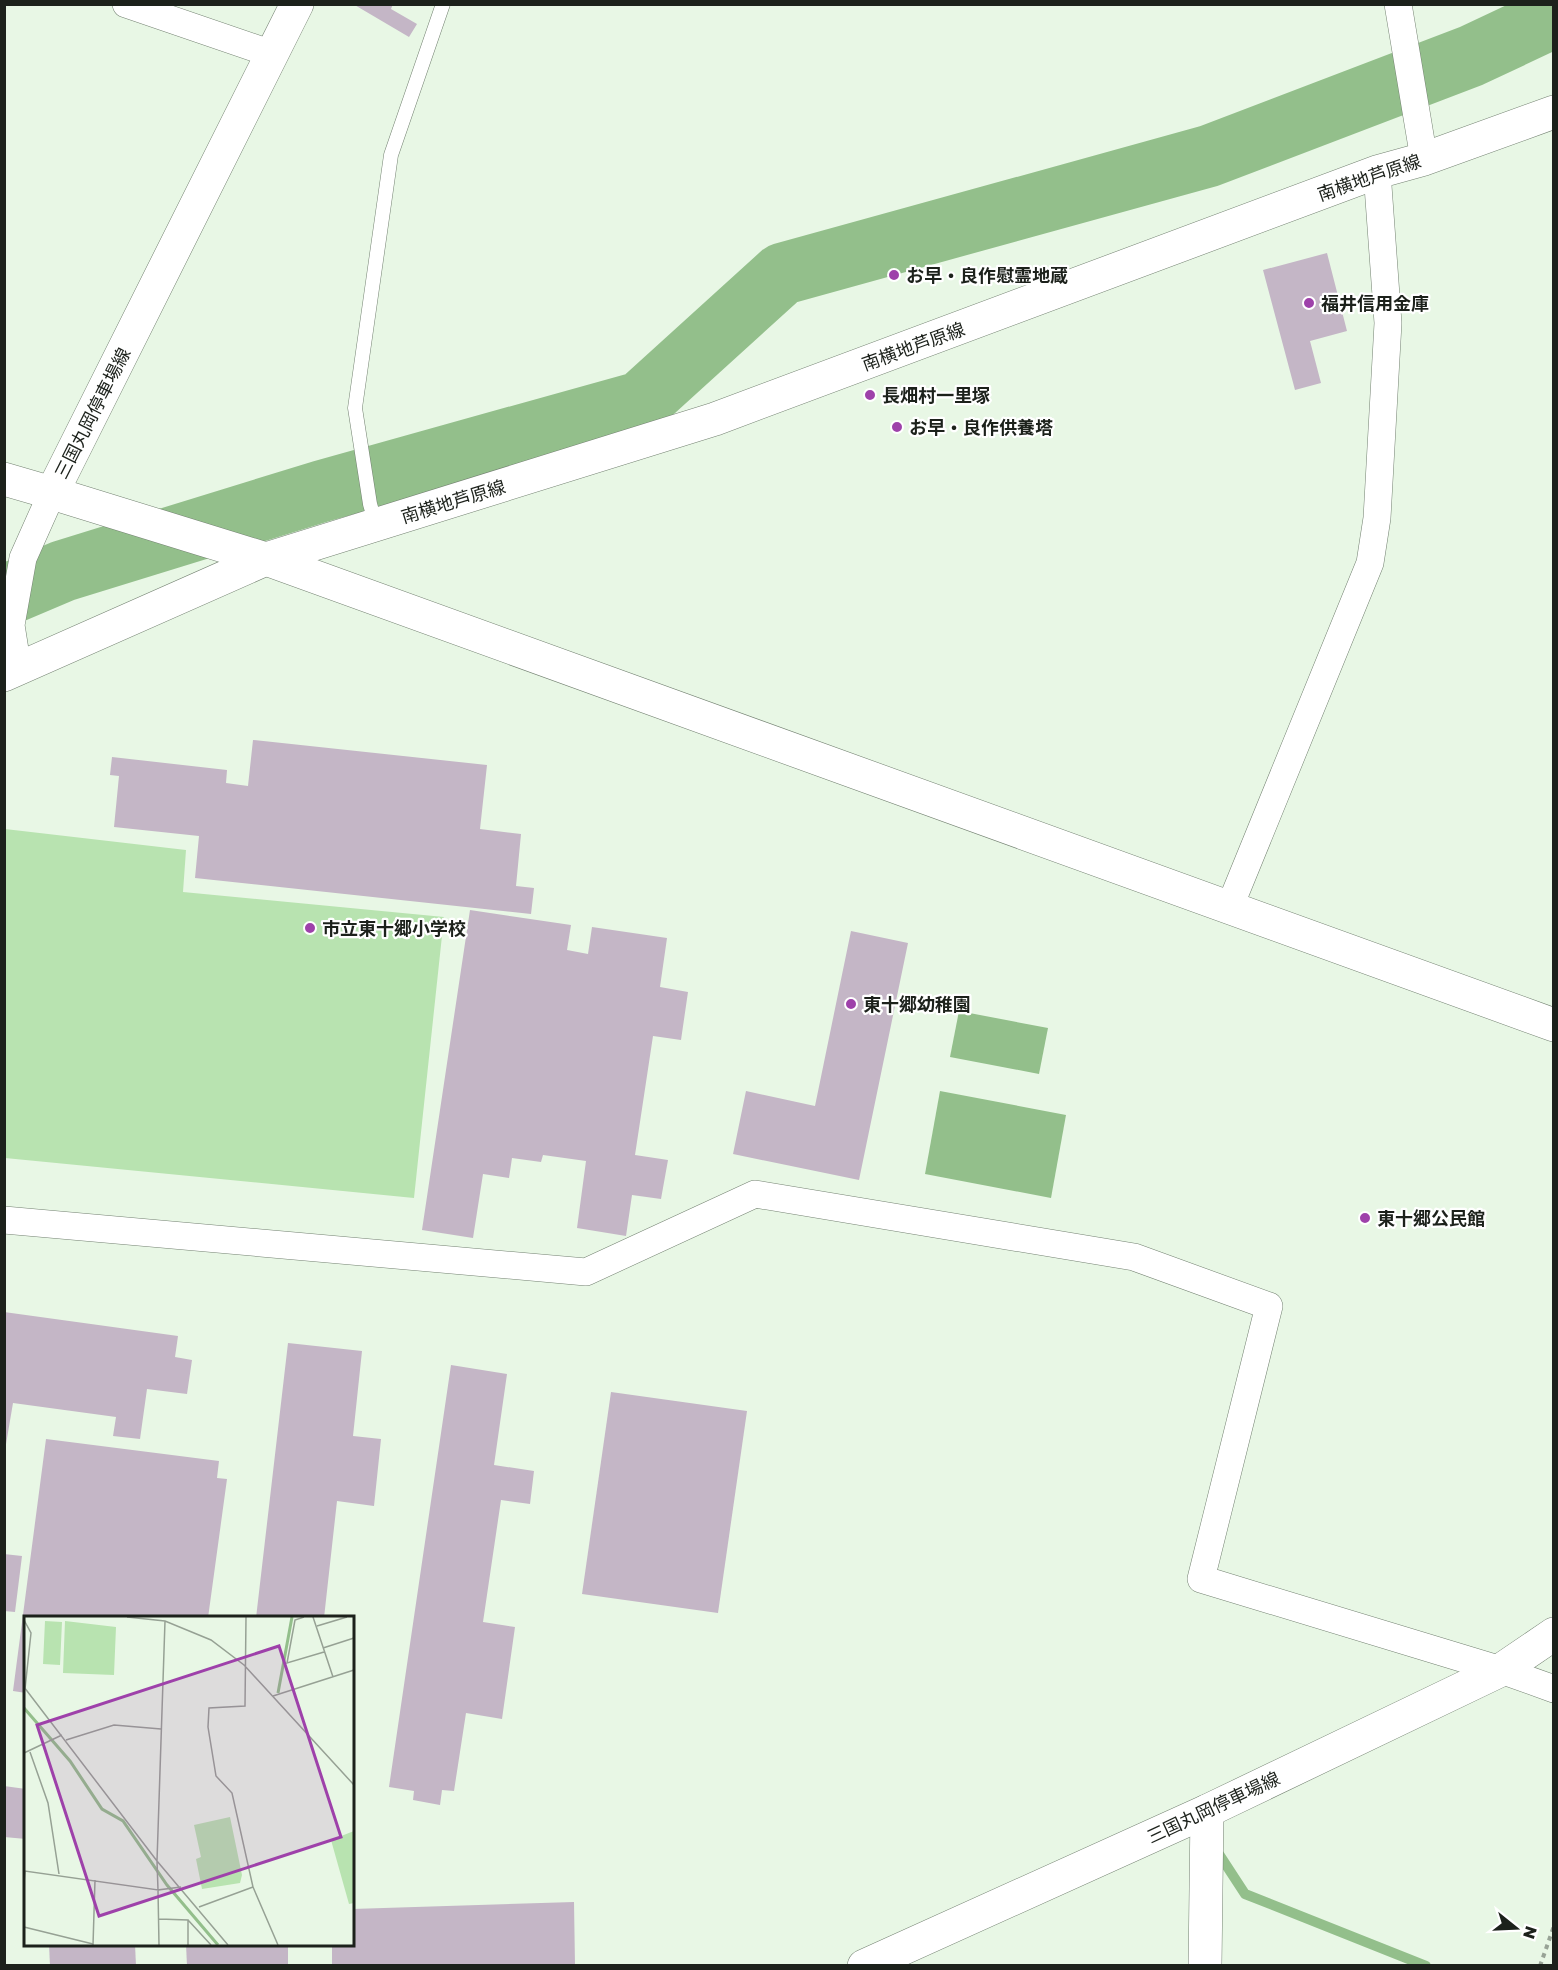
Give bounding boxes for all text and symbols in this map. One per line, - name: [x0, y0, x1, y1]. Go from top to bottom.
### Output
- street label: 南横地芦原線: [1314, 149, 1424, 205]
- place label: お早・良作慰霊地蔵: [906, 264, 1068, 286]
- marker: お早・良作慰霊地蔵: [887, 268, 901, 282]
- place label: 福井信用金庫: [1321, 292, 1429, 314]
- marker: 福井信用金庫: [1302, 296, 1316, 310]
- street label: 南横地芦原線: [858, 317, 968, 375]
- street label: 三国丸岡停車場線: [50, 344, 134, 482]
- place label: 長畑村一里塚: [882, 384, 990, 406]
- marker: 長畑村一里塚: [863, 388, 877, 402]
- place label: お早・良作供養塔: [909, 416, 1053, 438]
- marker: お早・良作供養塔: [890, 420, 904, 434]
- street label: 南横地芦原線: [398, 475, 508, 527]
- place label: 市立東十郷小学校: [322, 917, 466, 939]
- marker: 市立東十郷小学校: [303, 921, 317, 935]
- place label: 東十郷幼稚園: [863, 993, 971, 1015]
- marker: 東十郷幼稚園: [844, 997, 858, 1011]
- place label: 東十郷公民館: [1377, 1207, 1485, 1229]
- marker: 東十郷公民館: [1358, 1211, 1372, 1225]
- inset map: [24, 1616, 354, 1946]
- street label: 三国丸岡停車場線: [1143, 1767, 1283, 1847]
- north arrow: [1486, 1898, 1546, 1958]
- text: N: [1519, 1924, 1542, 1942]

